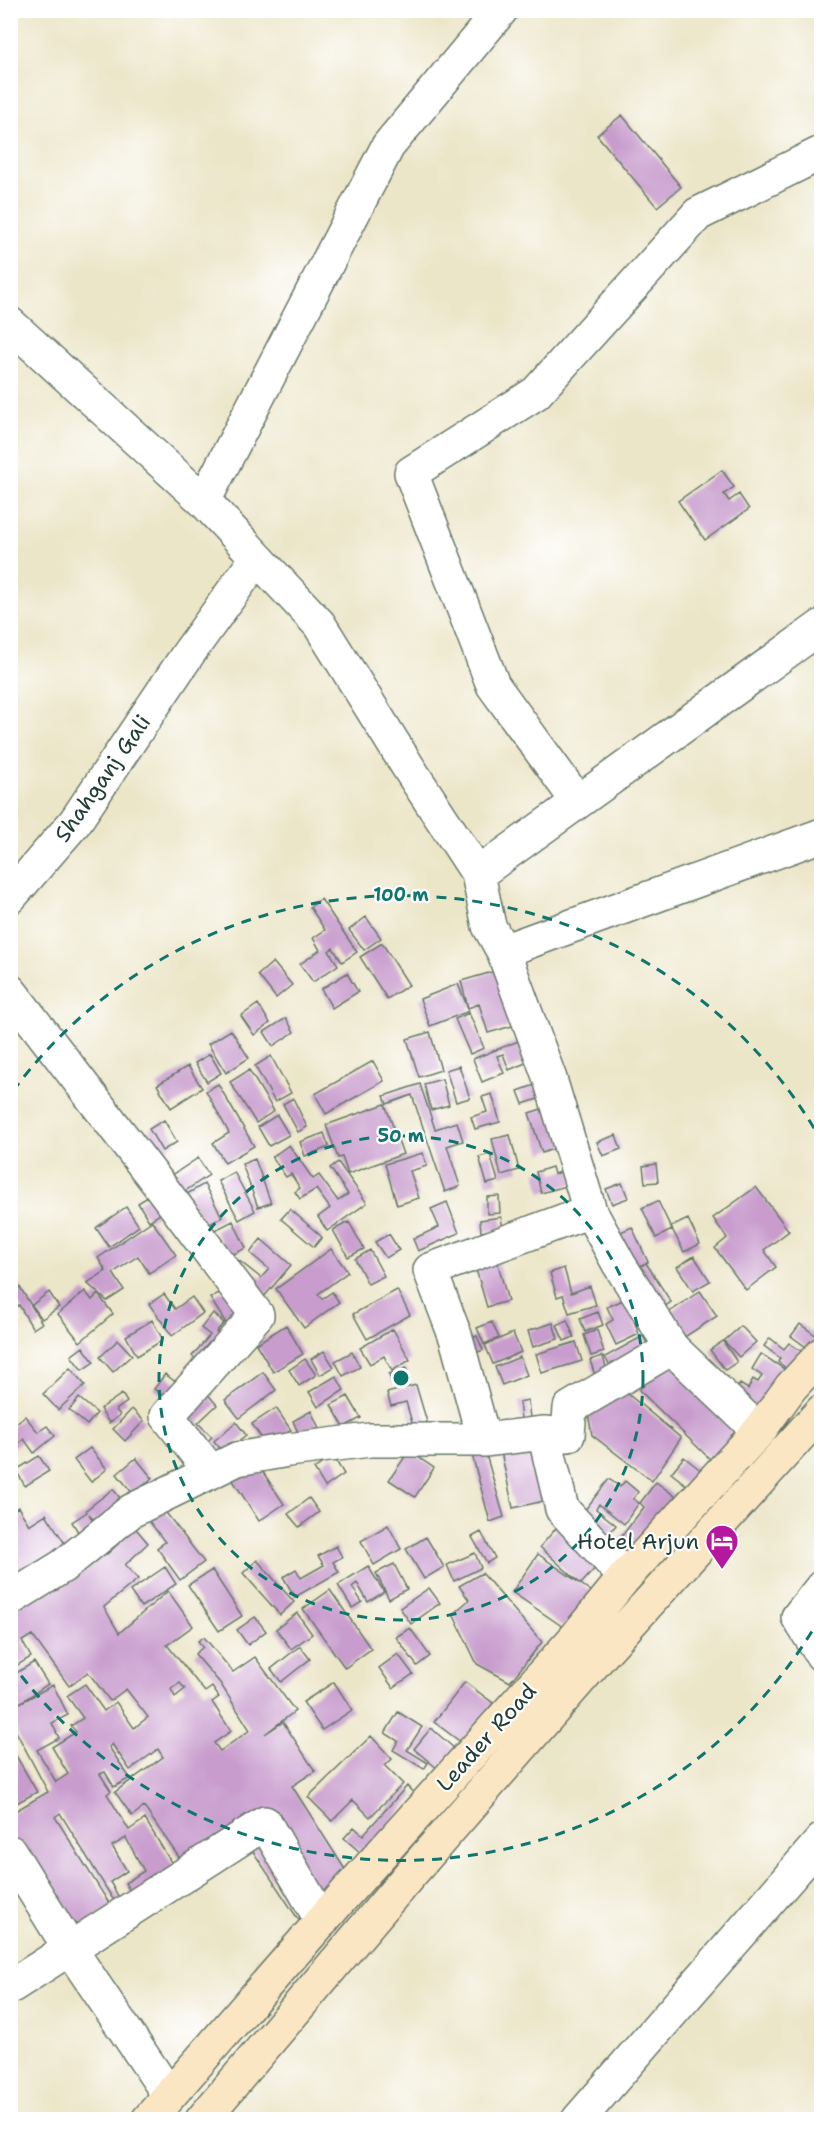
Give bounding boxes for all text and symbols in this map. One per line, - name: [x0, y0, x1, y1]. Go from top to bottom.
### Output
- street label: Shahganj Gali: [48, 709, 157, 848]
- text: 100 m: [373, 883, 429, 907]
- text: 50 m: [378, 1124, 425, 1148]
- centre of rings: [391, 1368, 411, 1388]
- hotel icon: Hotel Arjun: [704, 1523, 740, 1570]
- place label: Hotel Arjun: [577, 1527, 699, 1556]
- street label: Leader Road: [430, 1677, 543, 1798]

